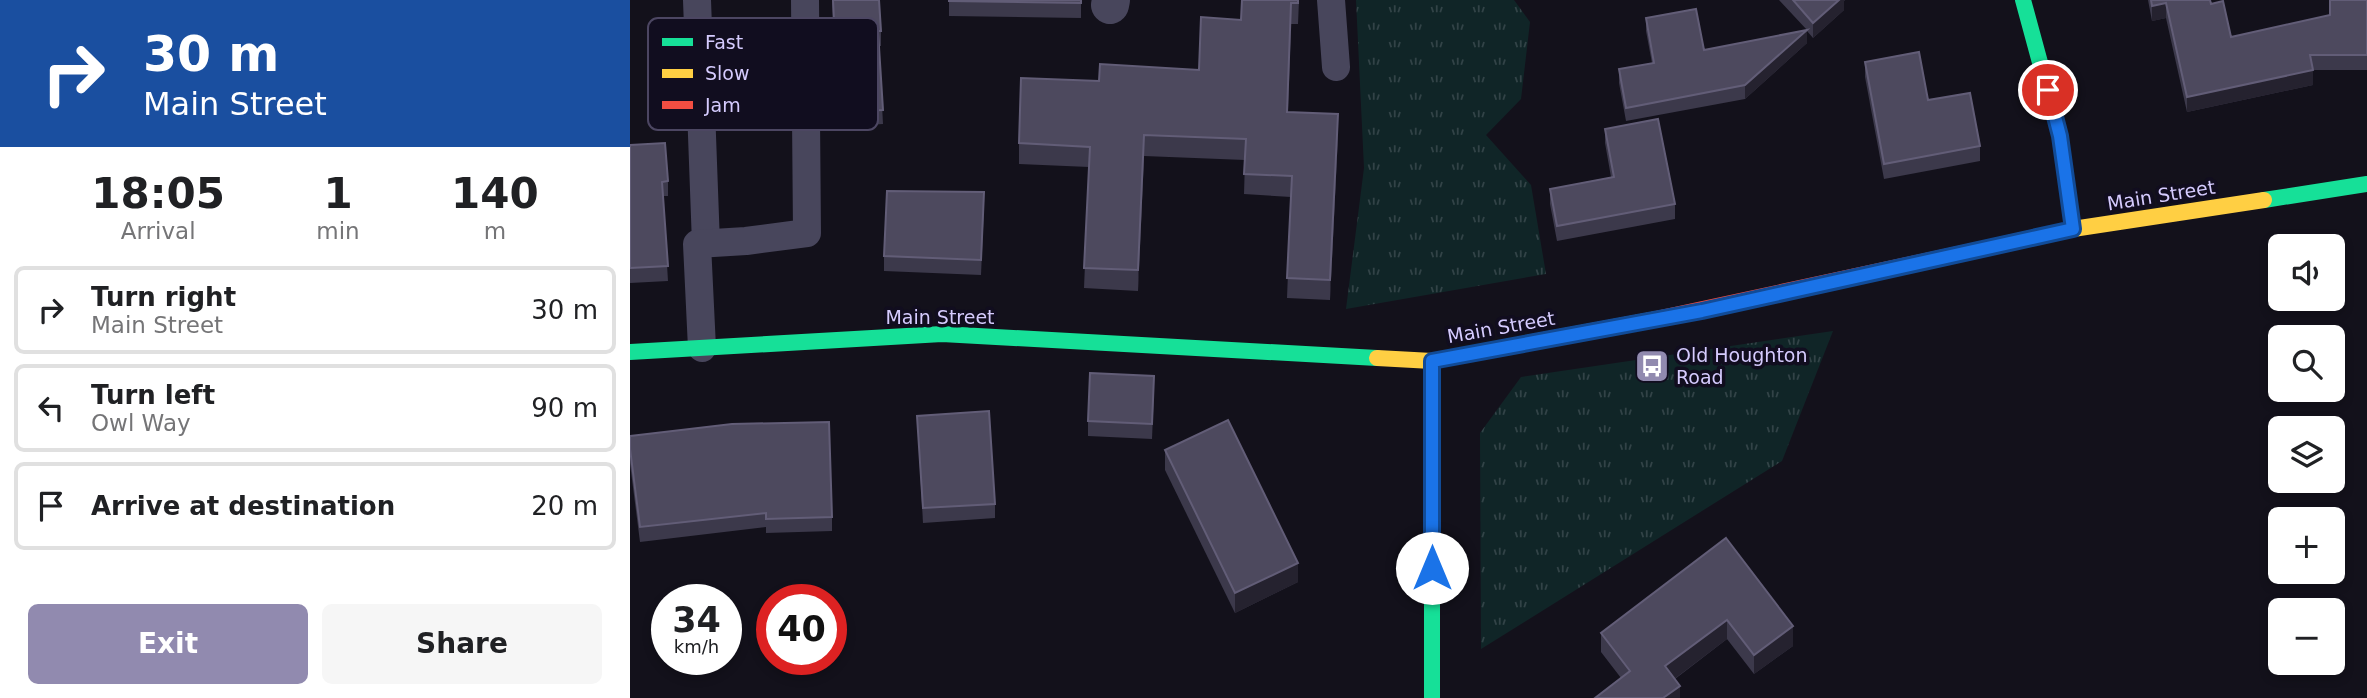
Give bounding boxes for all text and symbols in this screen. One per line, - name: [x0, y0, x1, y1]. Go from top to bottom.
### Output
- legend: [648, 18, 878, 130]
- text: 30 m: [143, 26, 279, 83]
- icon: right: [28, 28, 119, 119]
- text: Fast: [705, 31, 743, 53]
- pin: [2018, 60, 2078, 120]
- text: Slow: [705, 62, 750, 84]
- icon: arrive: [2029, 71, 2067, 109]
- text: Main Street: [143, 85, 327, 123]
- text: Jam: [704, 94, 741, 116]
- text: 18:05: [91, 169, 225, 218]
- text: 1: [323, 169, 353, 218]
- text: 140: [451, 169, 539, 218]
- street label: Main Street: [2105, 176, 2217, 214]
- text: Arrival: [121, 218, 196, 244]
- text: min: [316, 218, 360, 244]
- text: m: [484, 218, 506, 244]
- map controls: [2268, 234, 2345, 675]
- button: sound: [2268, 234, 2345, 311]
- text: Turn right: [91, 282, 236, 312]
- icon: right: [32, 291, 70, 329]
- text: 30 m: [531, 295, 598, 325]
- street label: Main Street: [885, 306, 995, 328]
- street label: Main Street: [1445, 307, 1557, 347]
- text: Main Street: [91, 312, 223, 338]
- button: search: [2268, 325, 2345, 402]
- place label: Old Houghton Road: [1676, 344, 1808, 388]
- bus stop icon: Old Houghton Road: [1633, 347, 1671, 385]
- text: Turn left: [91, 380, 215, 410]
- icon: left: [32, 389, 70, 427]
- text: 90 m: [531, 393, 598, 423]
- text: Owl Way: [91, 410, 191, 436]
- button: layers: [2268, 416, 2345, 493]
- icon: arrive: [32, 487, 70, 525]
- text: Arrive at destination: [91, 491, 395, 521]
- text: 20 m: [531, 491, 598, 521]
- button: +: [2268, 507, 2345, 584]
- position arrow: [1395, 531, 1469, 605]
- speed limit sign: 40: [756, 584, 847, 675]
- button: −: [2268, 598, 2345, 675]
- text: 34: [672, 600, 721, 640]
- button: Exit: [28, 604, 308, 684]
- button: Share: [322, 604, 602, 684]
- text: km/h: [674, 636, 719, 657]

